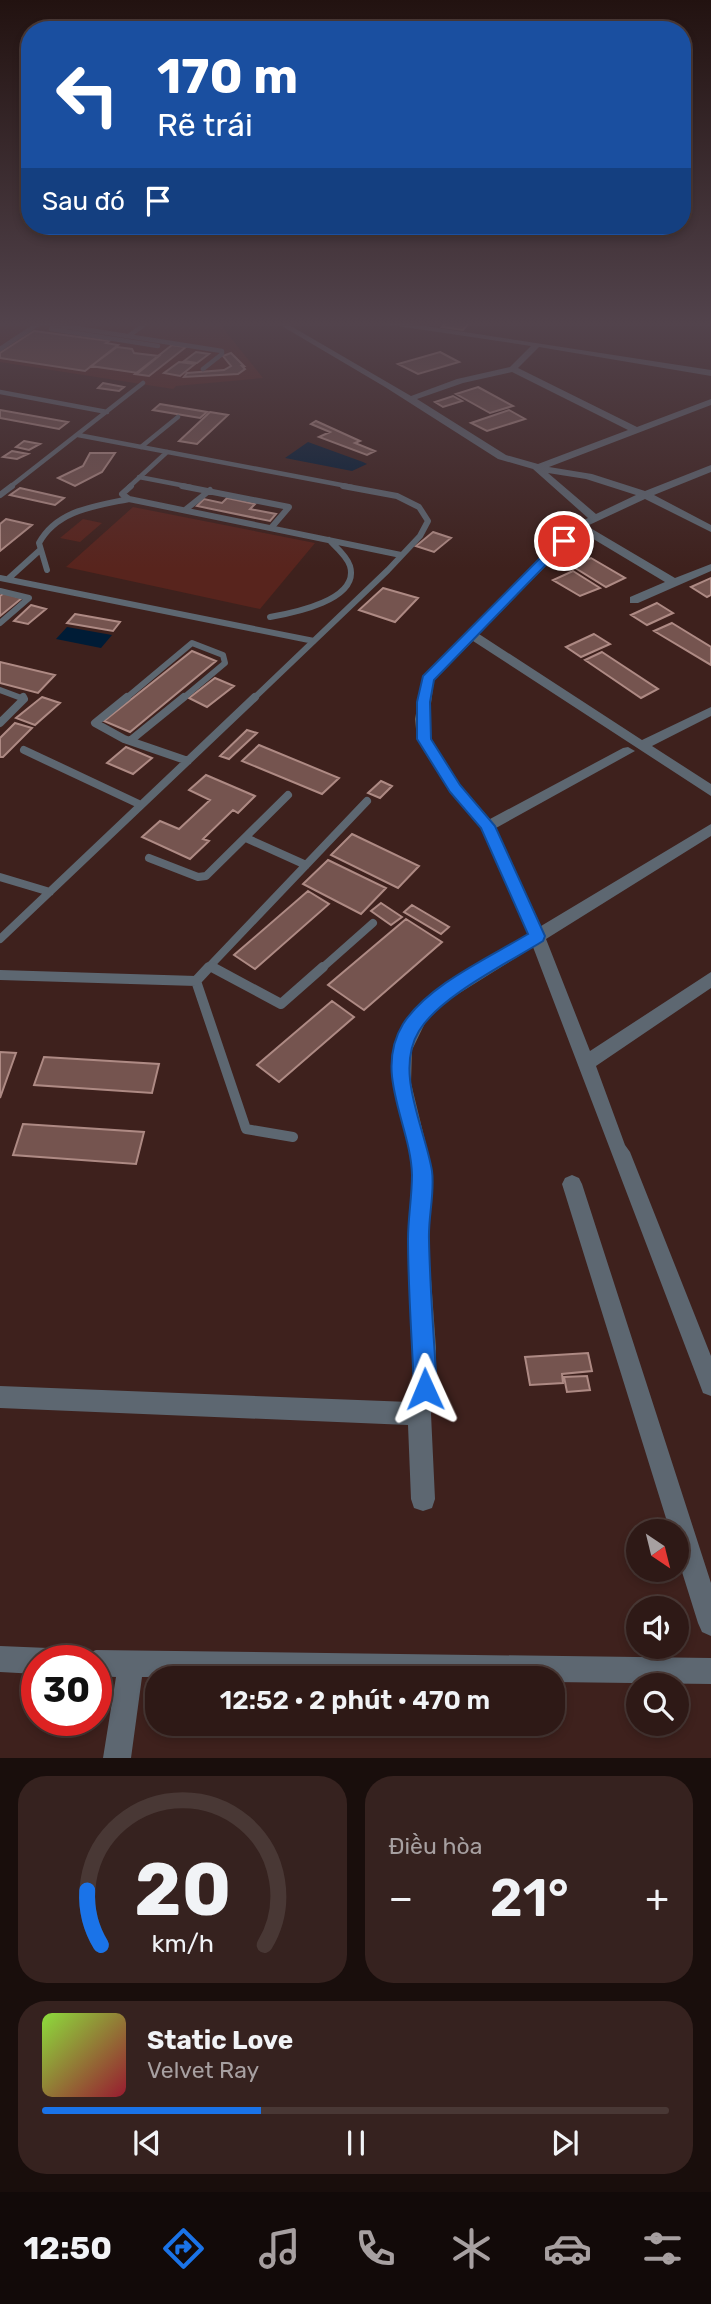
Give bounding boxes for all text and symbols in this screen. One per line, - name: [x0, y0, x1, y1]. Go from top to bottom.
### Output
- text: 170 m: [157, 47, 298, 105]
- icon: left: [42, 49, 133, 140]
- text: Rẽ trái: [157, 106, 253, 144]
- icon: arrive: [139, 182, 177, 220]
- text: Sau đó: [42, 186, 125, 217]
- pin: [534, 511, 594, 571]
- icon: arrive: [545, 522, 583, 560]
- position arrow: [388, 1352, 462, 1426]
- north arrow: [626, 1519, 690, 1582]
- map controls: [626, 1519, 689, 1736]
- button: sound: [626, 1596, 689, 1659]
- speed limit sign: 30: [21, 1645, 112, 1736]
- button: search: [626, 1673, 689, 1736]
- text: 12:52 · 2 phút · 470 m: [220, 1685, 490, 1716]
- text: Điều hòa: [389, 1832, 482, 1860]
- text: 20: [134, 1848, 231, 1934]
- text: 21°: [490, 1867, 569, 1929]
- text: −: [389, 1875, 413, 1921]
- text: +: [645, 1875, 669, 1921]
- text: km/h: [151, 1929, 213, 1958]
- text: Static Love: [147, 2025, 293, 2056]
- text: Velvet Ray: [147, 2056, 259, 2084]
- icon: previous: [128, 2124, 166, 2162]
- icon: pause: [337, 2124, 375, 2162]
- icon: next: [546, 2124, 584, 2162]
- icon: directions: [159, 2224, 208, 2273]
- icon: music: [255, 2224, 304, 2273]
- icon: phone: [351, 2224, 400, 2273]
- icon: climate: [447, 2224, 496, 2273]
- icon: car: [543, 2224, 592, 2273]
- icon: filters: [638, 2224, 687, 2273]
- text: 12:50: [23, 2229, 112, 2267]

